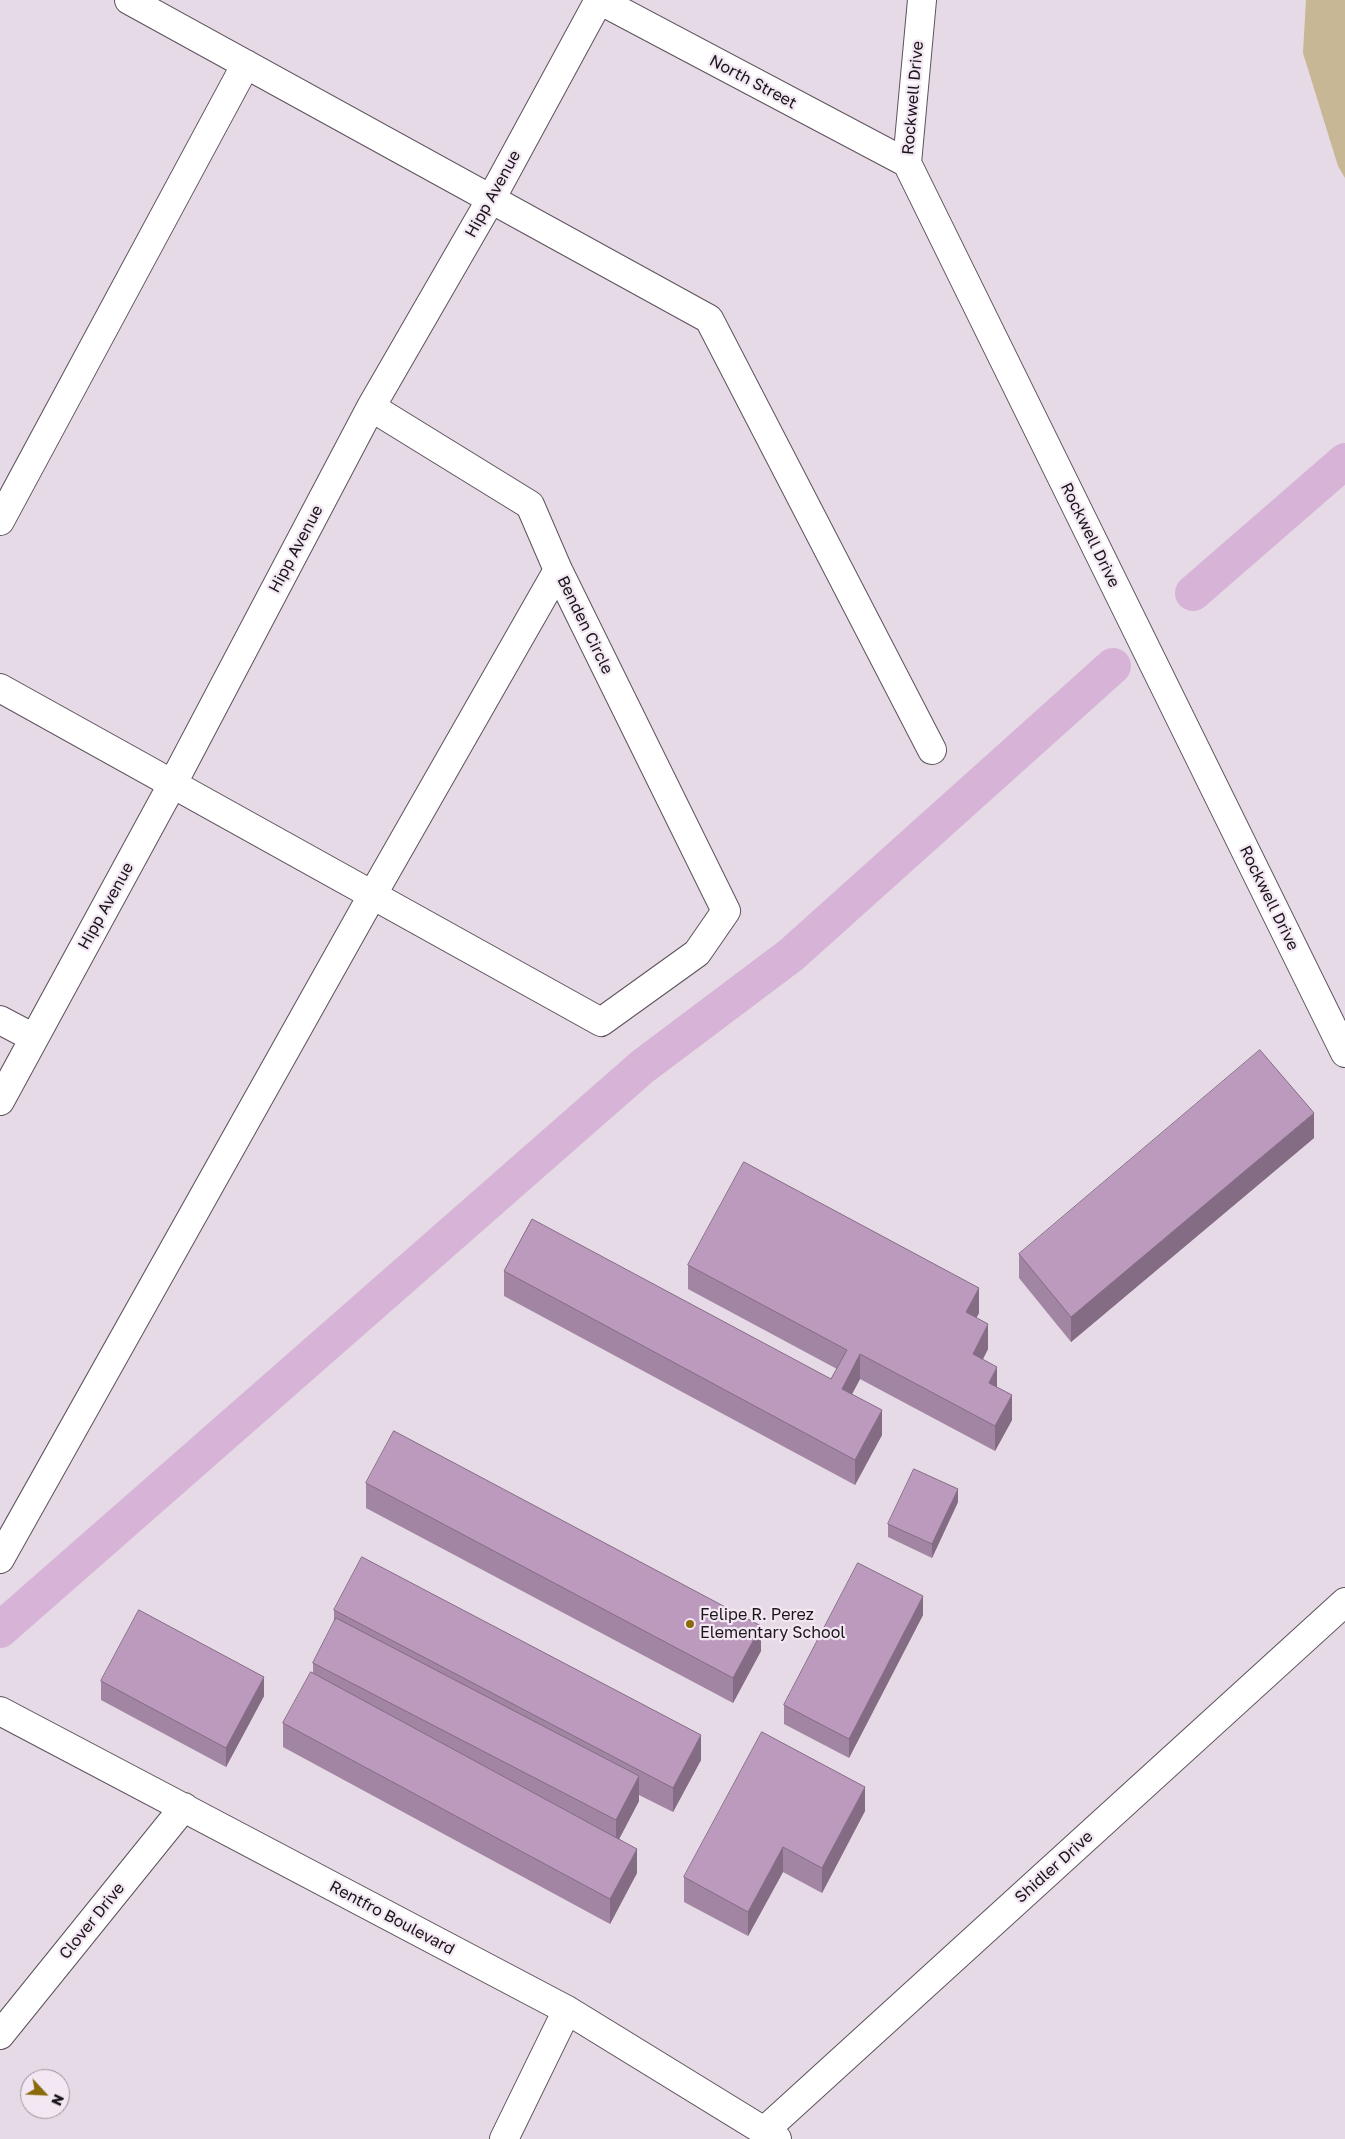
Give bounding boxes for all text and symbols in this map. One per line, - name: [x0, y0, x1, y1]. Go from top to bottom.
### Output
- street label: Rockwell Drive: [898, 40, 928, 156]
- street label: North Street: [706, 51, 800, 113]
- street label: Hipp Avenue: [461, 147, 525, 241]
- street label: Rockwell Drive: [1056, 479, 1124, 591]
- street label: Hipp Avenue: [265, 502, 327, 596]
- street label: Benden Circle: [553, 573, 617, 677]
- street label: Rockwell Drive: [1235, 842, 1303, 954]
- street label: Hipp Avenue: [74, 859, 138, 953]
- place label: Felipe R. Perez Elementary School: [700, 1605, 845, 1643]
- marker: Felipe R. Perez Elementary School: [684, 1618, 696, 1630]
- street label: Shidler Drive: [1011, 1827, 1097, 1907]
- street label: Rentfro Boulevard: [326, 1877, 458, 1959]
- street label: Clover Drive: [55, 1879, 129, 1963]
- north arrow: [20, 2069, 70, 2119]
- text: N: [48, 2092, 68, 2109]

